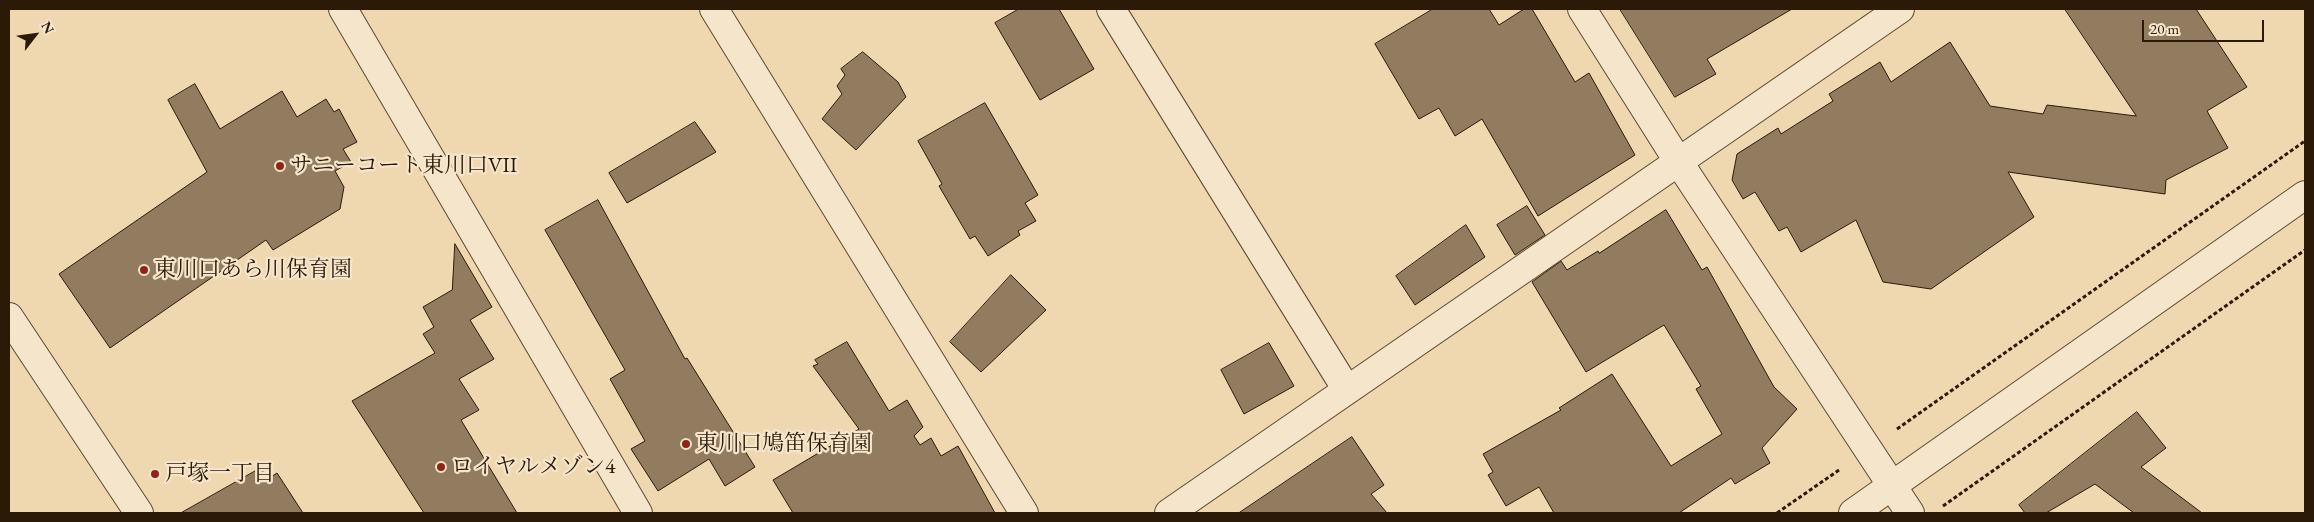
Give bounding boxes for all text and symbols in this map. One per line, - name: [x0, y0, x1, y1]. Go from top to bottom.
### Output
- north arrow: [10, 10, 60, 60]
- scale bar: [2144, 10, 2266, 42]
- text: N: [37, 18, 59, 37]
- text: 20 m: [2150, 19, 2179, 38]
- place label: サニーコート東川口Ⅶ: [290, 153, 517, 179]
- marker: サニーコート東川口Ⅶ: [274, 160, 286, 172]
- place label: 東川口あら川保育園: [154, 257, 352, 283]
- marker: 東川口あら川保育園: [138, 264, 150, 276]
- place label: 東川口鳩笛保育園: [696, 431, 872, 457]
- marker: 東川口鳩笛保育園: [680, 438, 692, 450]
- place label: ロイヤルメゾン4: [451, 454, 616, 480]
- place label: 戸塚一丁目: [165, 461, 275, 487]
- marker: ロイヤルメゾン4: [435, 461, 447, 473]
- marker: 戸塚一丁目: [149, 468, 161, 480]

